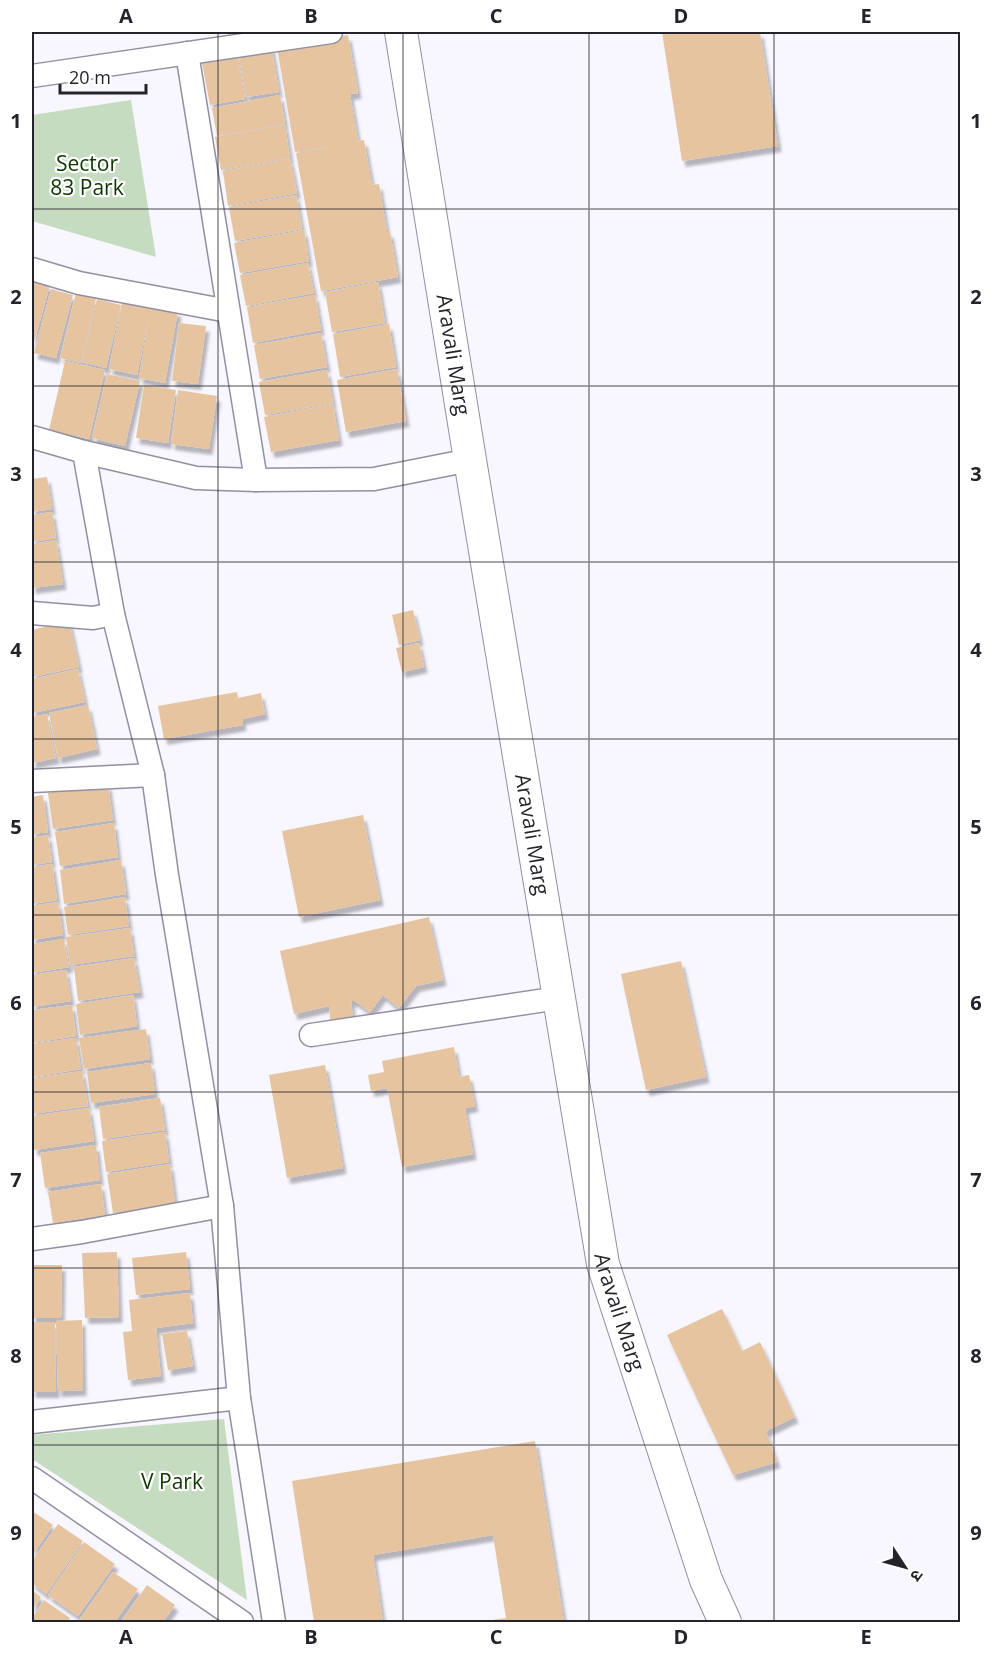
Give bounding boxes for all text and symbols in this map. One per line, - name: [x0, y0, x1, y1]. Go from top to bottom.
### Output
- text: A: [119, 2, 133, 29]
- text: B: [304, 2, 318, 29]
- text: C: [490, 2, 503, 29]
- text: D: [674, 2, 688, 29]
- text: E: [860, 2, 872, 29]
- scale bar: [60, 57, 146, 95]
- text: 20 m: [69, 65, 111, 89]
- text: 1: [10, 107, 22, 134]
- text: 1: [970, 107, 982, 134]
- park label: Sector 83 Park: [50, 149, 124, 201]
- text: 2: [10, 283, 22, 310]
- text: 2: [970, 283, 982, 310]
- street label: Aravali Marg: [430, 292, 478, 417]
- text: 3: [10, 460, 22, 487]
- text: 3: [970, 460, 982, 487]
- text: 4: [10, 636, 22, 663]
- text: 4: [970, 636, 982, 663]
- street label: Aravali Marg: [509, 772, 557, 897]
- text: 5: [10, 813, 22, 840]
- text: 5: [970, 813, 982, 840]
- text: 6: [10, 989, 22, 1016]
- text: 6: [970, 989, 982, 1016]
- text: 7: [10, 1166, 22, 1193]
- text: 7: [970, 1166, 982, 1193]
- street label: Aravali Marg: [588, 1251, 652, 1374]
- text: 8: [10, 1342, 22, 1369]
- text: 8: [970, 1342, 982, 1369]
- park label: V Park: [141, 1467, 203, 1495]
- text: 9: [10, 1519, 22, 1546]
- text: 9: [970, 1519, 982, 1546]
- north arrow: [875, 1537, 935, 1597]
- text: उ: [905, 1566, 929, 1587]
- text: A: [119, 1623, 133, 1650]
- text: B: [304, 1623, 318, 1650]
- text: C: [490, 1623, 503, 1650]
- text: D: [674, 1623, 688, 1650]
- text: E: [860, 1623, 872, 1650]

